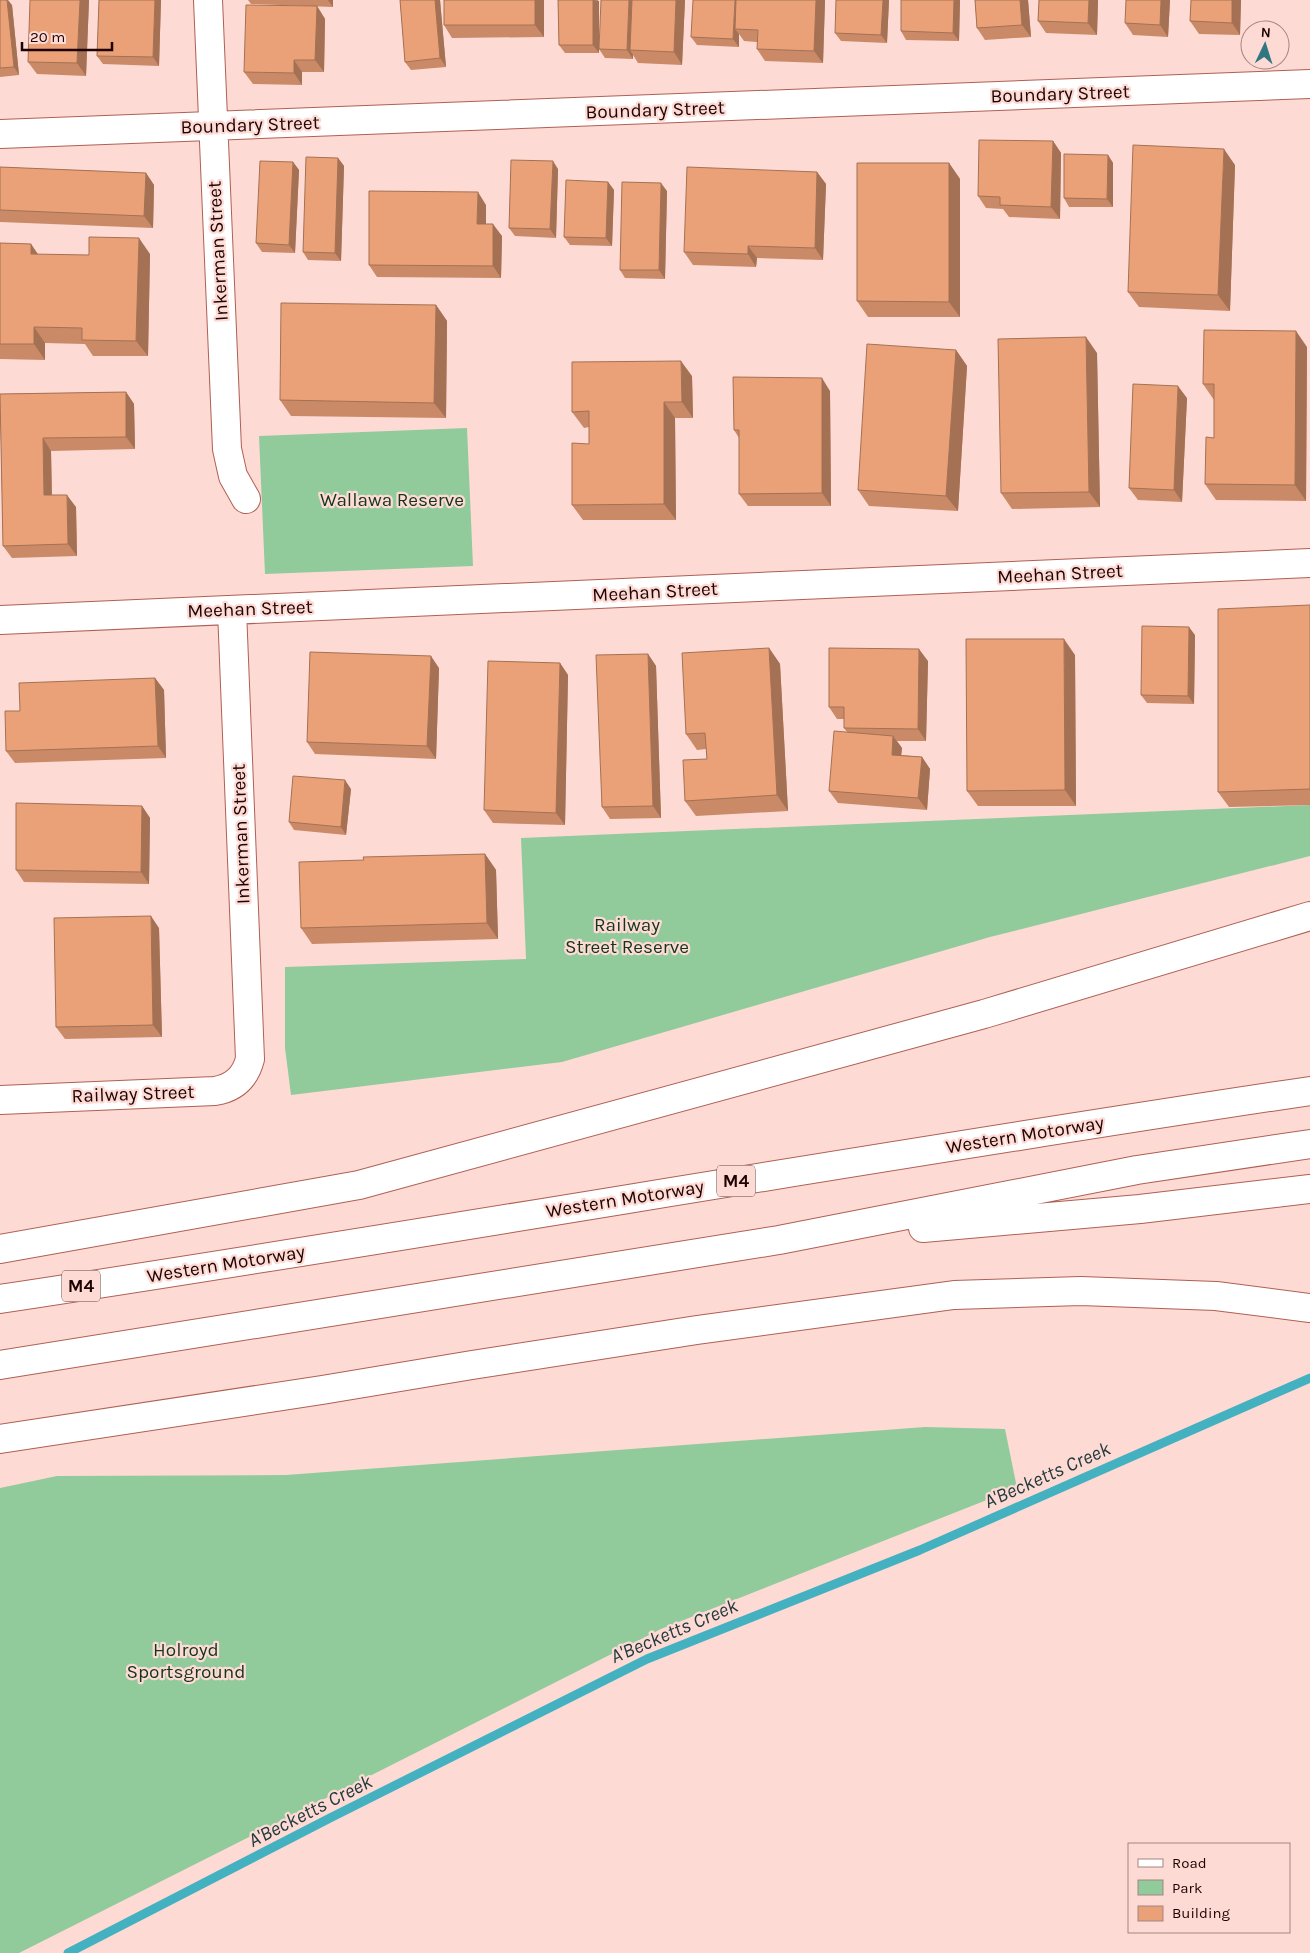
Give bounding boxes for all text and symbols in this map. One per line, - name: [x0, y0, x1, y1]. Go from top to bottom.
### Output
- scale bar: [22, 20, 112, 52]
- north arrow: [1240, 20, 1290, 70]
- text: N: [1260, 24, 1271, 41]
- text: 20 m: [30, 28, 65, 46]
- street label: Boundary Street: [990, 81, 1130, 107]
- street label: Boundary Street: [585, 97, 725, 123]
- street label: Boundary Street: [180, 112, 320, 138]
- street label: Inkerman Street: [203, 180, 233, 322]
- park label: Wallawa Reserve: [320, 489, 464, 511]
- street label: Meehan Street: [997, 560, 1123, 588]
- street label: Meehan Street: [592, 578, 718, 606]
- street label: Meehan Street: [187, 596, 313, 622]
- street label: Inkerman Street: [228, 763, 254, 905]
- park label: Railway Street Reserve: [565, 914, 689, 958]
- street label: Railway Street: [71, 1081, 195, 1107]
- street label: Western Motorway: [944, 1112, 1106, 1158]
- road number: M4: [717, 1166, 755, 1196]
- street label: Western Motorway: [544, 1176, 706, 1222]
- street label: Western Motorway: [145, 1241, 307, 1287]
- road number: M4: [62, 1270, 100, 1302]
- water label: A'Becketts Creek: [980, 1437, 1114, 1513]
- water label: A'Becketts Creek: [607, 1594, 742, 1668]
- park label: Holroyd Sportsground: [126, 1639, 246, 1683]
- water label: A'Becketts Creek: [244, 1770, 376, 1852]
- legend: [1128, 1843, 1290, 1933]
- text: Road: [1172, 1854, 1207, 1872]
- text: Park: [1172, 1879, 1202, 1897]
- text: Building: [1172, 1904, 1230, 1922]

